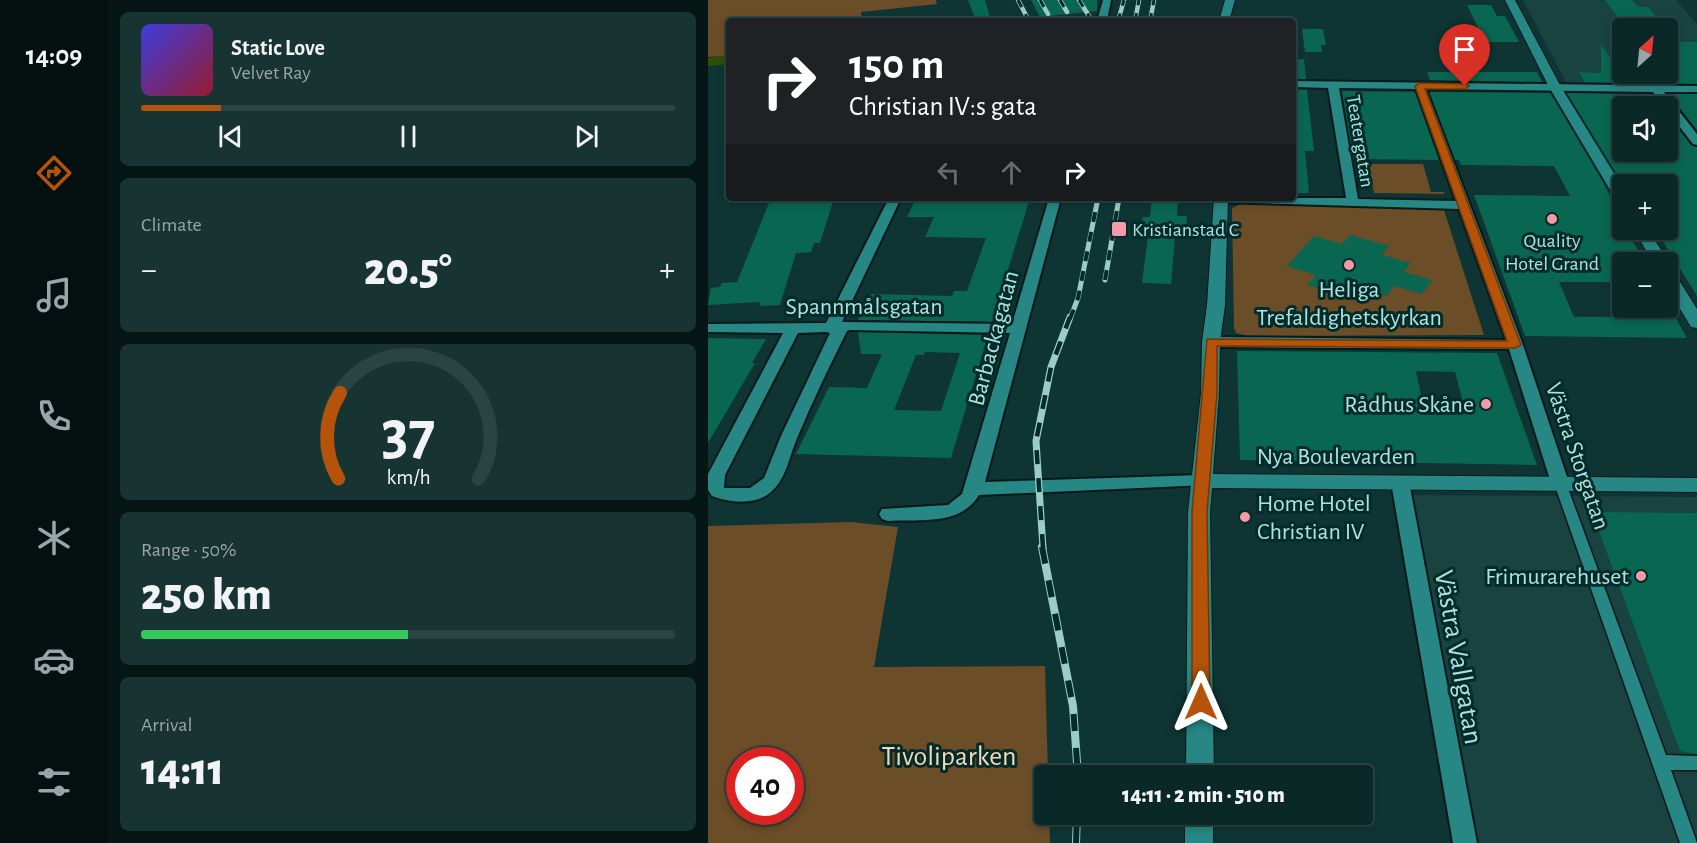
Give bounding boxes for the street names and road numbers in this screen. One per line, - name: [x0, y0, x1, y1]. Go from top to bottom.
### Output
- street label: Teatergatan: [1343, 94, 1377, 189]
- street label: Barbackagatan: [964, 268, 1024, 409]
- street label: Spannmålsgatan: [785, 295, 943, 319]
- street label: Västra Storgatan: [1541, 380, 1613, 533]
- street label: Nya Boulevarden: [1257, 445, 1415, 469]
- street label: Västra Vallgatan: [1429, 568, 1487, 747]

